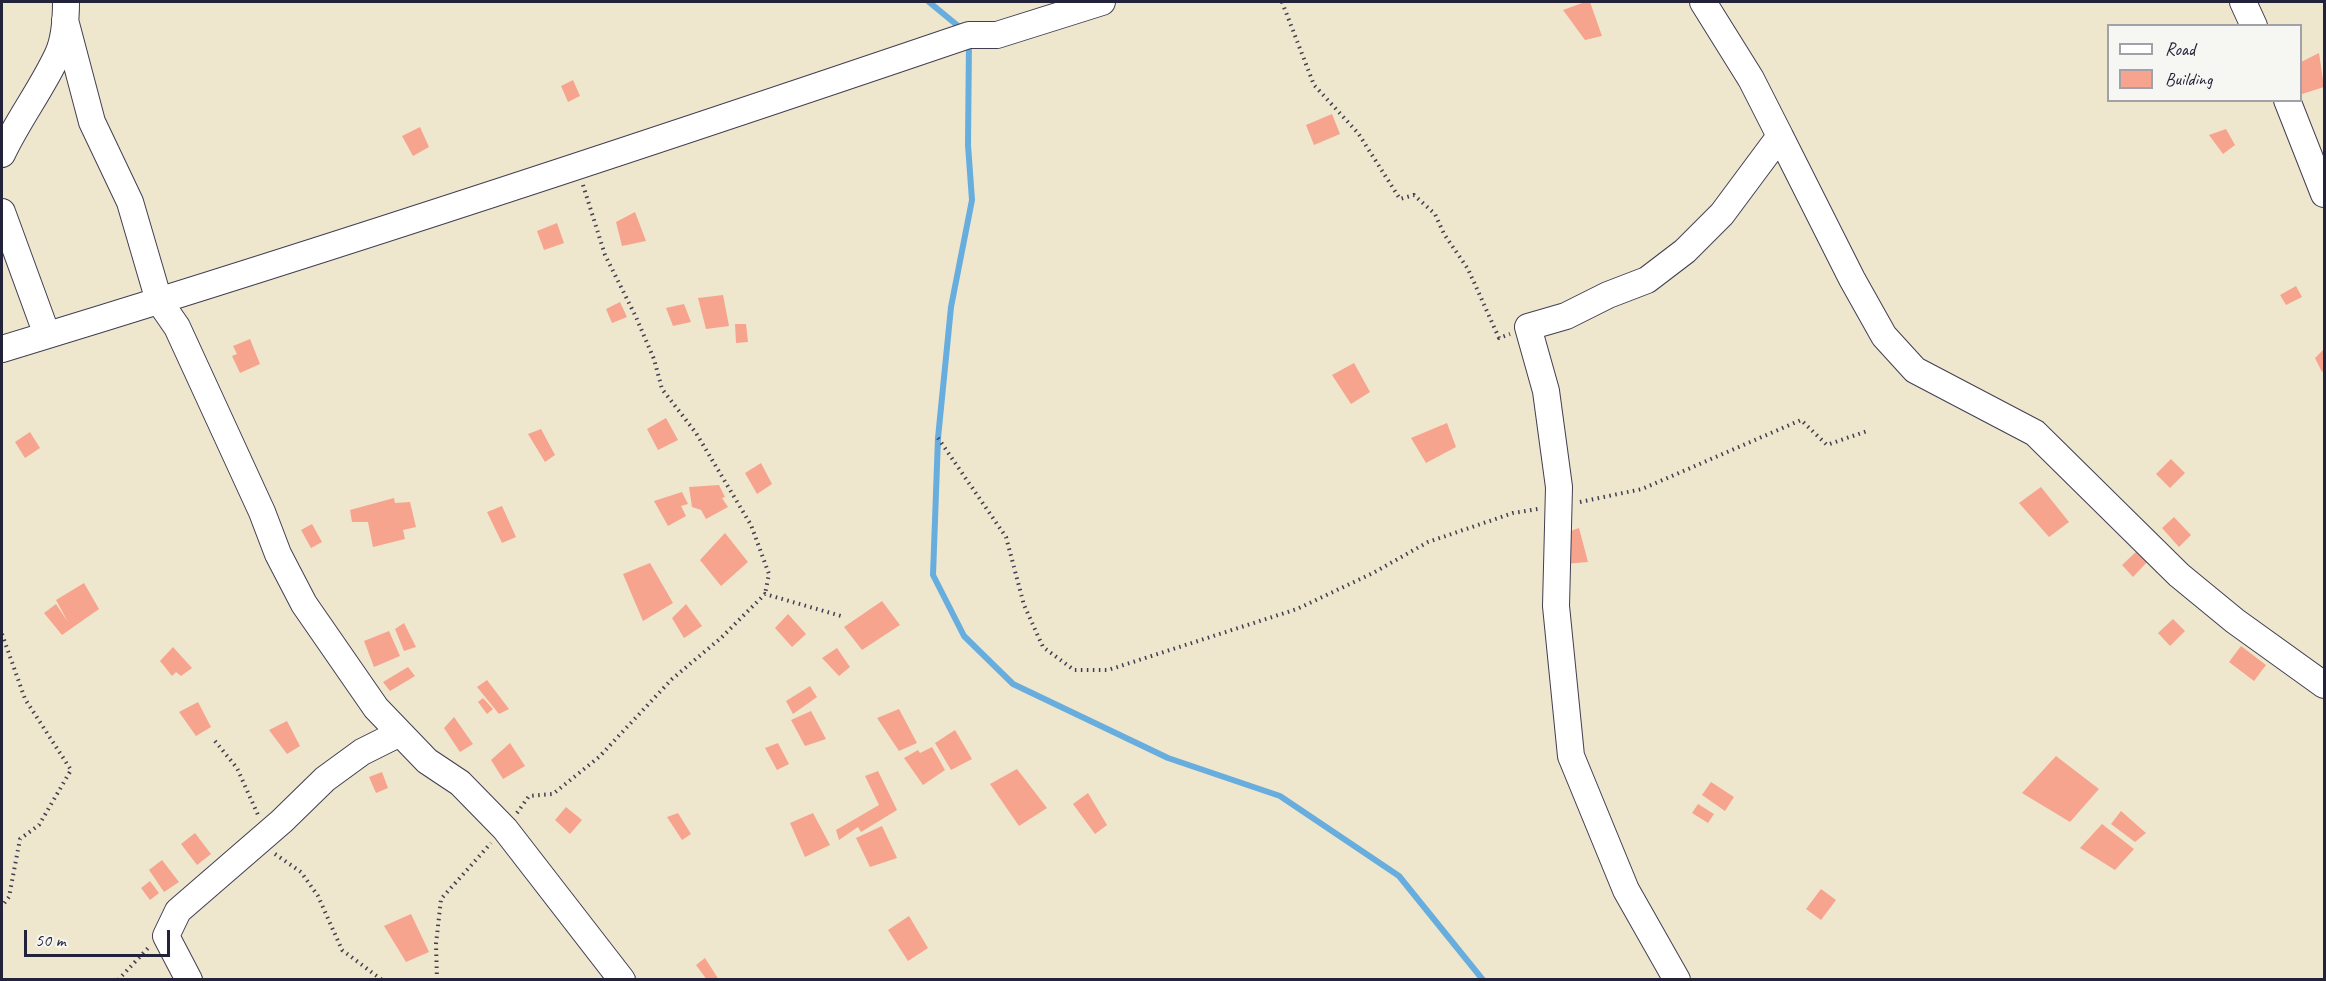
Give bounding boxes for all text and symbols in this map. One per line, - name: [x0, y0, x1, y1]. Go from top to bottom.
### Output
- legend: [2107, 24, 2302, 102]
- text: Road: [2165, 38, 2195, 60]
- text: Building: [2165, 68, 2212, 90]
- scale bar: [27, 918, 172, 956]
- text: 50 m: [35, 929, 66, 951]

